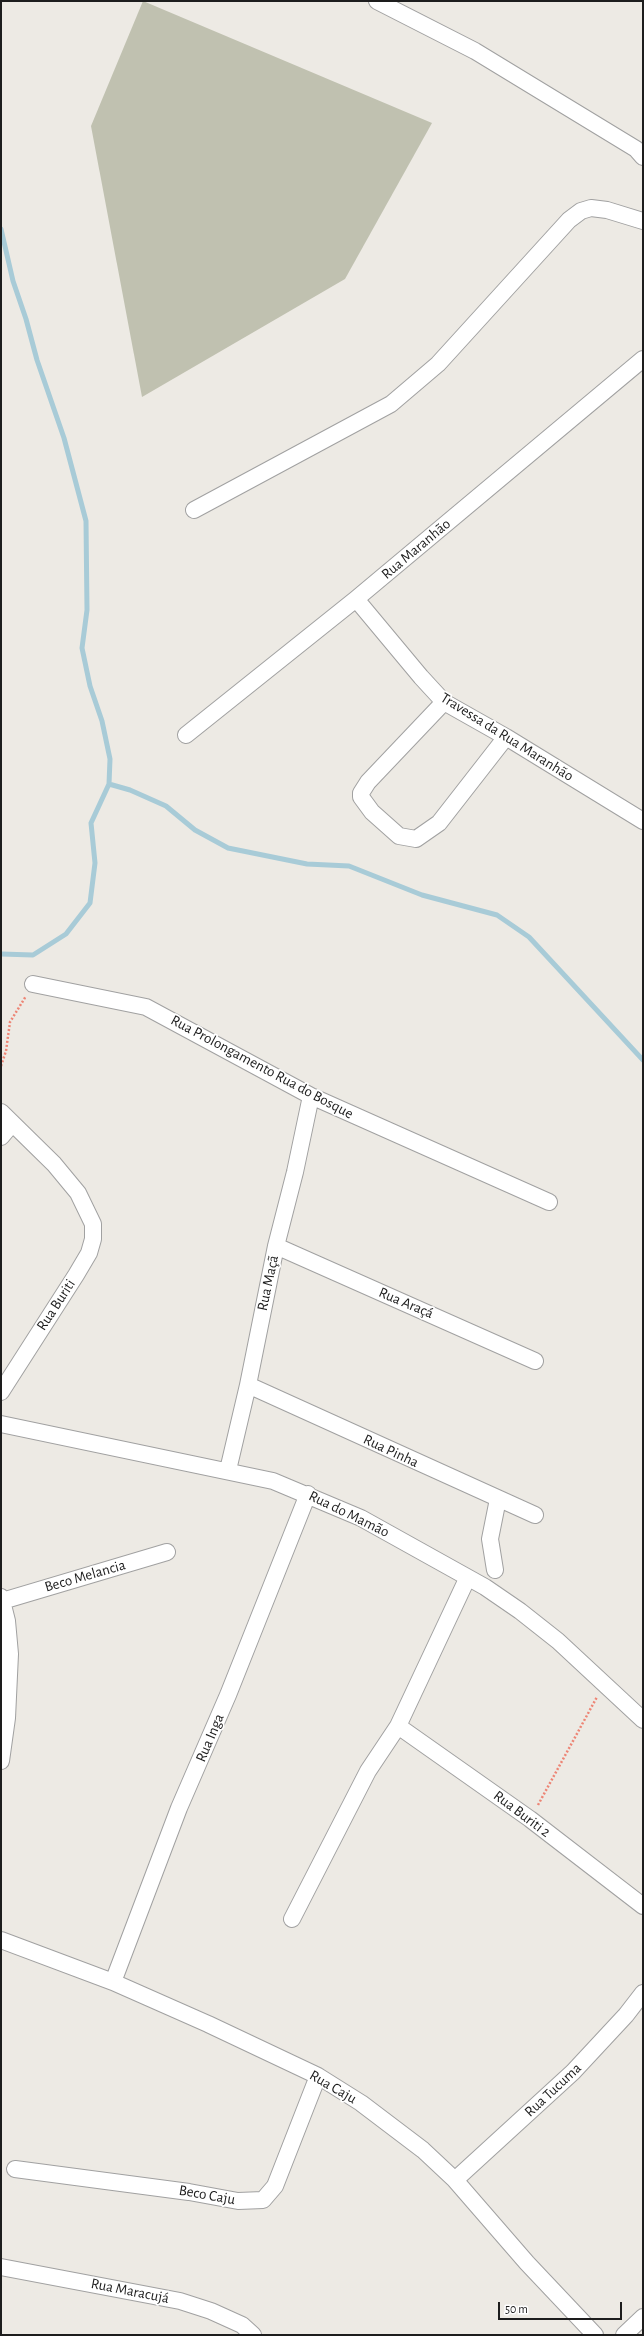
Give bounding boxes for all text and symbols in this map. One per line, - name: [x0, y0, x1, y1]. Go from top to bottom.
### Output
- street label: Rua Maranhão: [378, 515, 454, 583]
- street label: Travessa da Rua Maranhão: [437, 689, 577, 785]
- street label: Rua Prolongamento Rua do Bosque: [168, 1011, 356, 1123]
- street label: Rua Maçã: [253, 1254, 283, 1312]
- street label: Rua Buriti: [33, 1276, 79, 1334]
- street label: Rua Araçá: [376, 1283, 436, 1323]
- street label: Rua Pinha: [360, 1430, 422, 1472]
- street label: Rua do Mamão: [306, 1487, 392, 1541]
- street label: Beco Melancia: [42, 1556, 128, 1596]
- street label: Rua Inga: [192, 1711, 228, 1765]
- street label: Rua Buriti 2: [490, 1787, 554, 1841]
- street label: Rua Tucuma: [521, 2059, 585, 2121]
- street label: Rua Caju: [306, 2066, 360, 2108]
- street label: Beco Caju: [177, 2181, 237, 2209]
- street label: Rua Maracujá: [89, 2275, 171, 2307]
- scale bar: [500, 2294, 624, 2320]
- text: 50 m: [505, 2303, 528, 2315]

